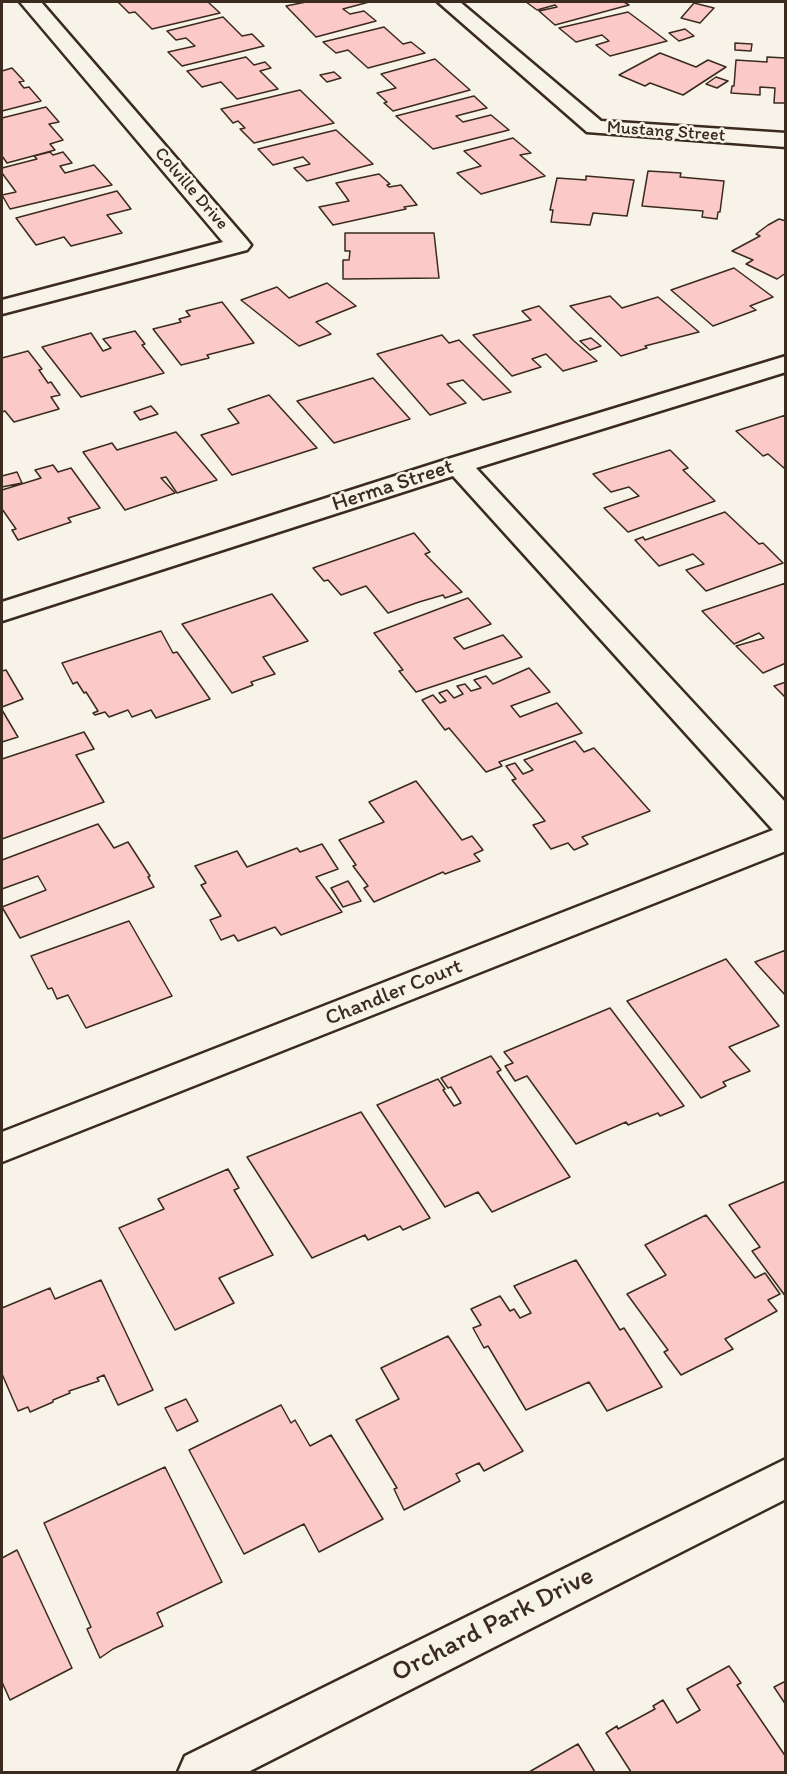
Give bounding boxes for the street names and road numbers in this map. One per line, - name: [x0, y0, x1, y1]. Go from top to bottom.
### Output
- street label: Mustang Street: [606, 117, 726, 147]
- street label: Colville Drive: [149, 143, 233, 235]
- street label: Herma Street: [329, 454, 457, 518]
- street label: Chandler Court: [322, 954, 466, 1032]
- street label: Orchard Park Drive: [387, 1560, 599, 1690]

